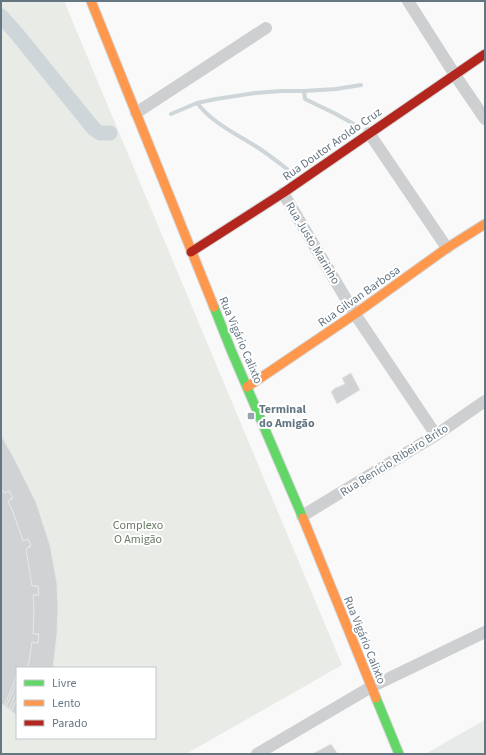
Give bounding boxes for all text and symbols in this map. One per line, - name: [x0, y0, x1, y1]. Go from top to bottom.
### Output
- street label: Rua Doutor Aroldo Cruz: [279, 104, 385, 185]
- street label: Rua Justo Marinho: [281, 199, 344, 288]
- street label: Rua Gilvan Barbosa: [315, 262, 404, 331]
- street label: Rua Vigário Calixto: [215, 294, 267, 386]
- place label: Terminal do Amigão: [259, 401, 315, 432]
- marker: Terminal do Amigão: [246, 411, 256, 421]
- street label: Rua Benício Ribeiro Brito: [337, 420, 452, 501]
- park label: Complexo O Amigão: [113, 517, 163, 548]
- street label: Rua Vigário Calixto: [339, 594, 390, 687]
- legend: [16, 667, 156, 739]
- text: Livre: [52, 675, 76, 692]
- text: Lento: [52, 695, 81, 712]
- text: Parado: [52, 715, 87, 732]

